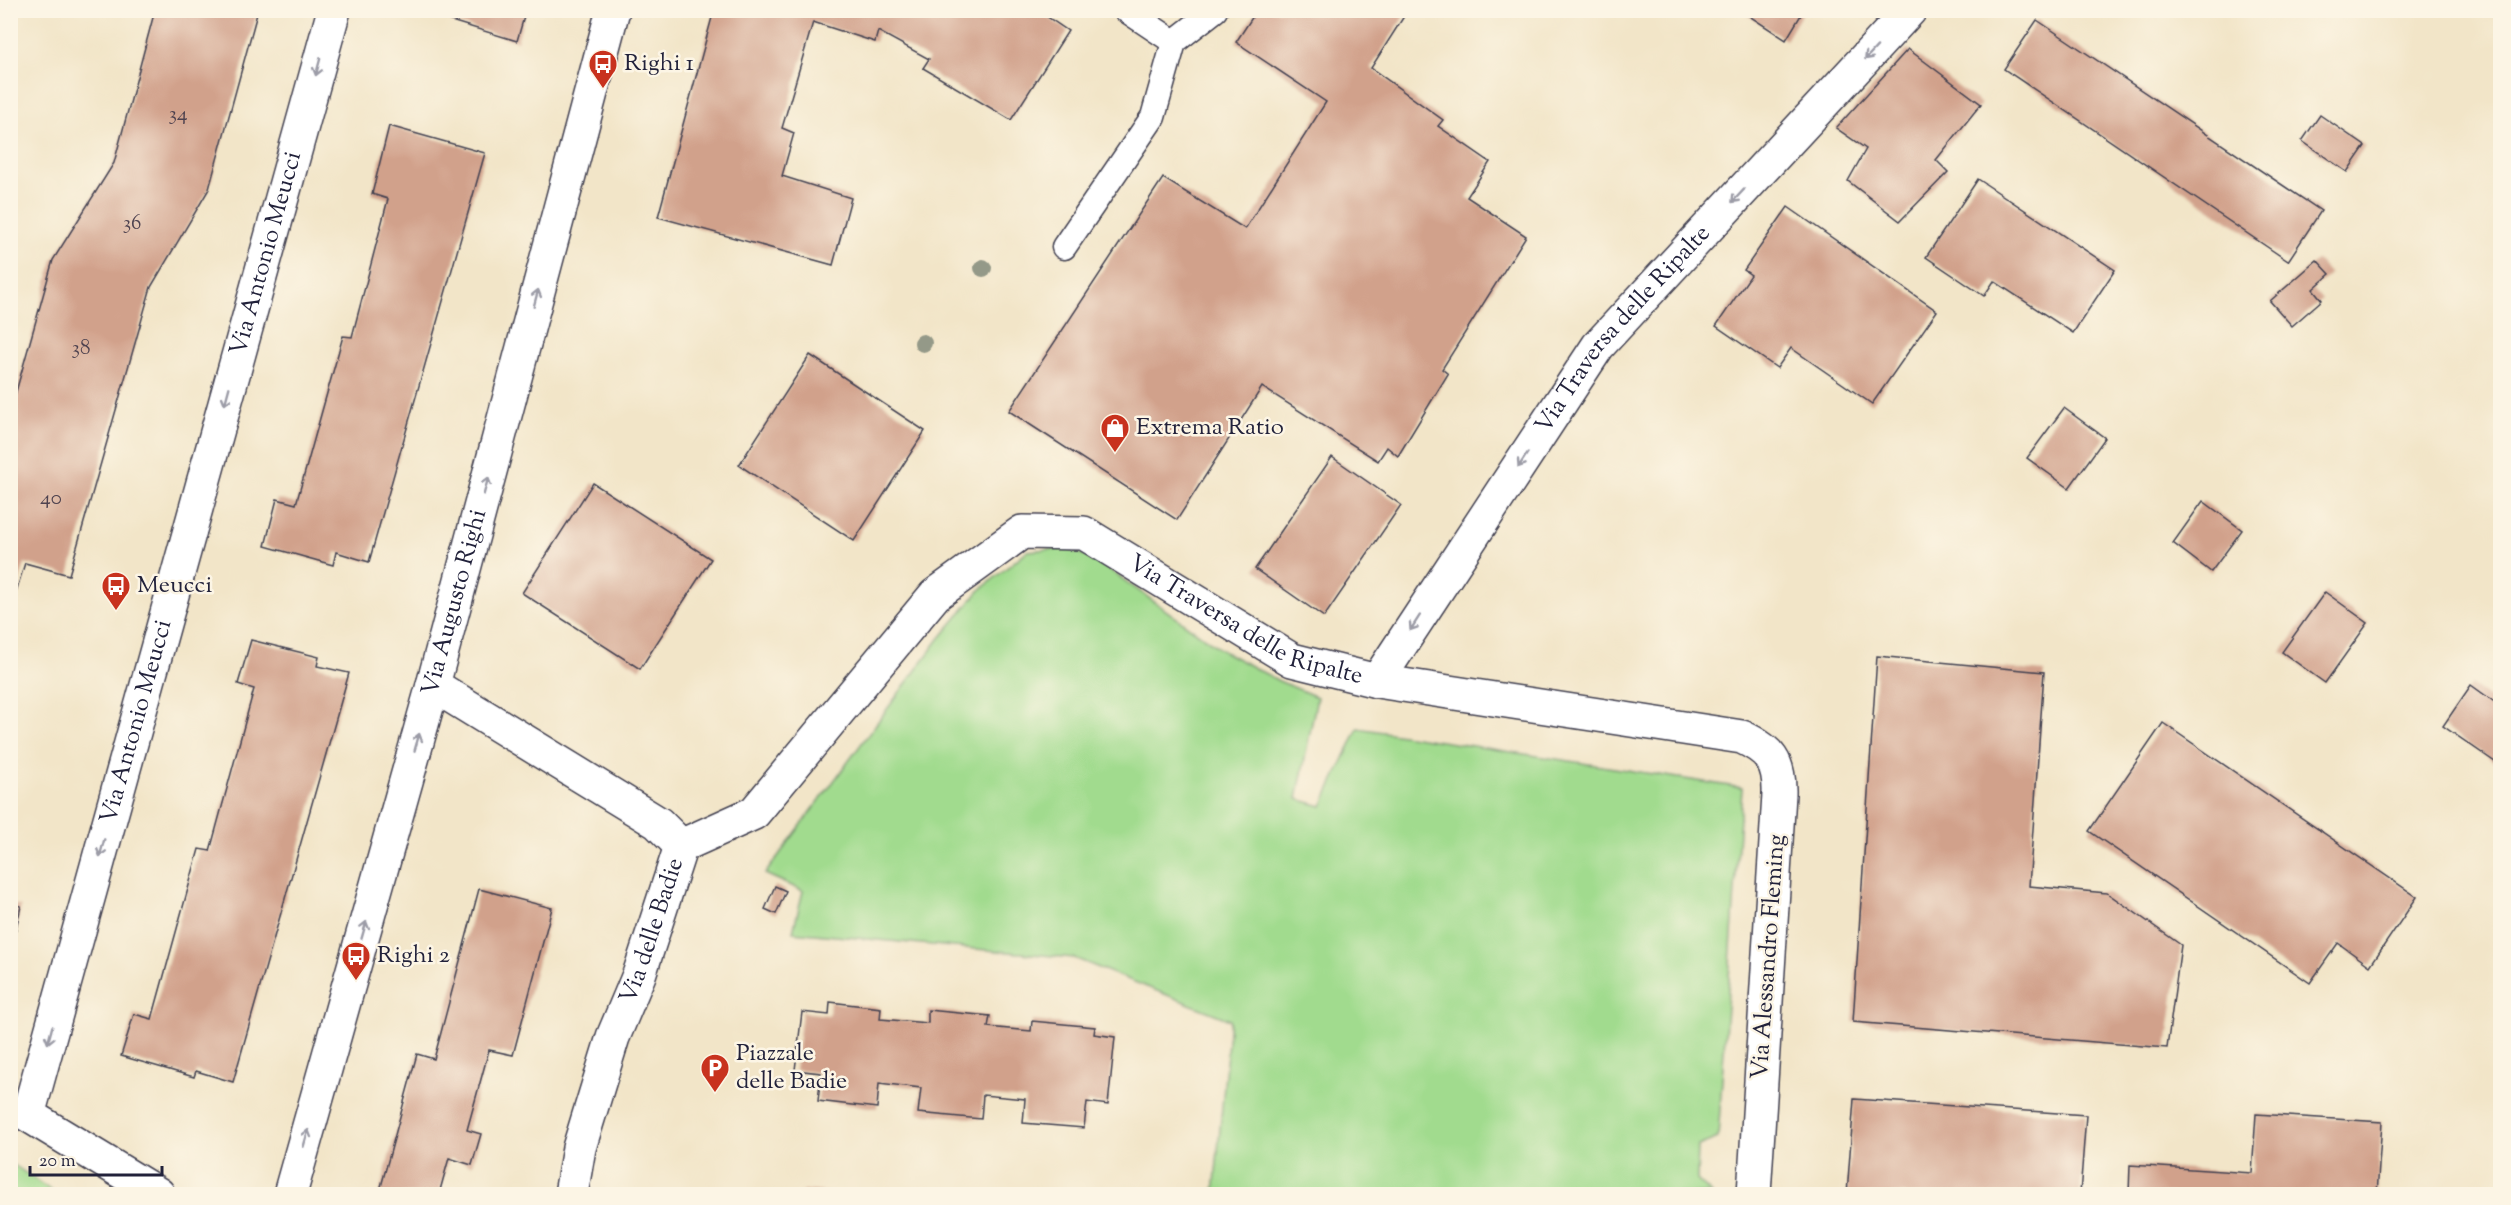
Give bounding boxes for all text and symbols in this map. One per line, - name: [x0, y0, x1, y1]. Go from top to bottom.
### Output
- one-way arrow: [1863, 46, 1878, 61]
- place label: Righi 1: [624, 47, 694, 81]
- bus stop icon: Righi 1: [587, 48, 619, 90]
- one-way arrow: [312, 57, 323, 76]
- house number: 34: [168, 100, 188, 130]
- street label: Via Antonio Meucci: [222, 148, 311, 359]
- one-way arrow: [1731, 188, 1745, 203]
- house number: 36: [123, 209, 141, 239]
- street label: Via Traversa delle Ripalte: [1528, 218, 1719, 441]
- one-way arrow: [531, 288, 542, 307]
- house number: 38: [72, 334, 90, 364]
- one-way arrow: [221, 387, 232, 406]
- place label: Extrema Ratio: [1136, 411, 1284, 445]
- shop icon: Extrema Ratio: [1099, 412, 1131, 454]
- one-way arrow: [1516, 452, 1529, 469]
- one-way arrow: [481, 477, 492, 496]
- house number: 40: [40, 484, 62, 514]
- street label: Via Augusto Righi: [414, 505, 496, 700]
- street label: Via Traversa delle Ripalte: [1122, 547, 1366, 694]
- place label: Meucci: [137, 569, 212, 603]
- bus stop icon: Meucci: [100, 570, 132, 612]
- one-way arrow: [1409, 614, 1421, 631]
- street label: Via Antonio Meucci: [92, 616, 181, 828]
- one-way arrow: [412, 733, 423, 752]
- street label: Via Alessandro Fleming: [1743, 833, 1795, 1081]
- one-way arrow: [96, 838, 107, 857]
- street label: Via delle Badie: [612, 854, 693, 1009]
- one-way arrow: [359, 921, 371, 940]
- place label: Righi 2: [377, 939, 450, 973]
- bus stop icon: Righi 2: [340, 940, 372, 982]
- one-way arrow: [44, 1026, 55, 1045]
- place label: Piazzale delle Badie: [736, 1037, 847, 1099]
- parking icon: Piazzale delle Badie: [699, 1052, 731, 1094]
- one-way arrow: [301, 1129, 312, 1148]
- scale bar: [30, 1139, 162, 1177]
- text: 20 m: [39, 1149, 76, 1175]

